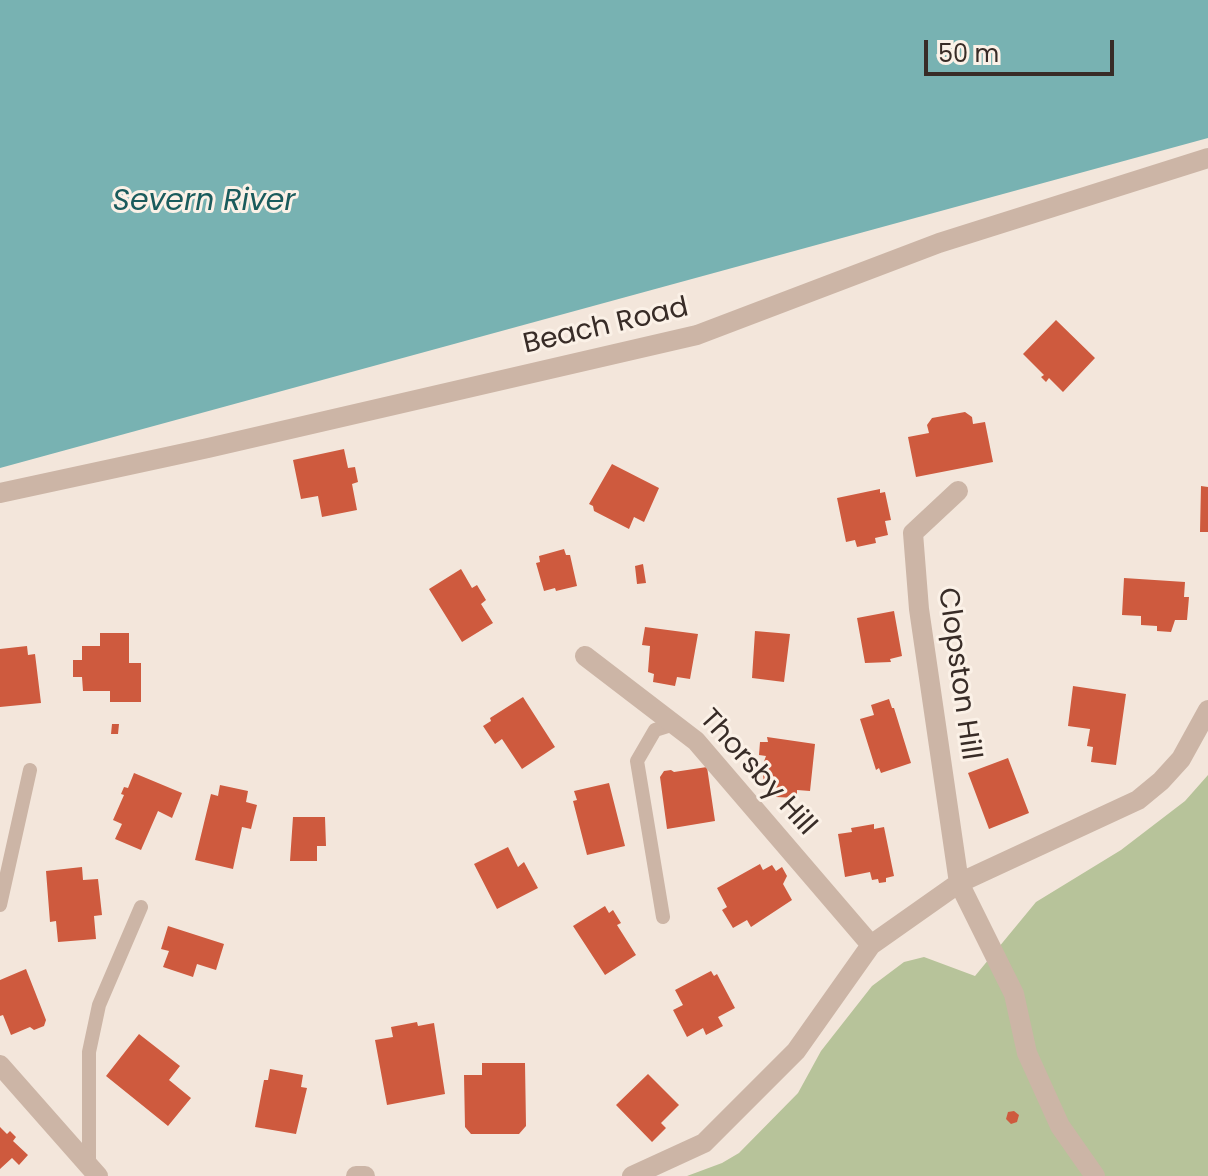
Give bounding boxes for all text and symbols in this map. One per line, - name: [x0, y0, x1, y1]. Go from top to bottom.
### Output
- scale bar: [928, 24, 1118, 74]
- text: 50 m: [938, 37, 999, 70]
- water label: Severn River: [112, 184, 296, 220]
- street label: Beach Road: [520, 292, 692, 362]
- street label: Clopston Hill: [929, 586, 987, 762]
- street label: Thorsby Hill: [692, 703, 822, 843]

